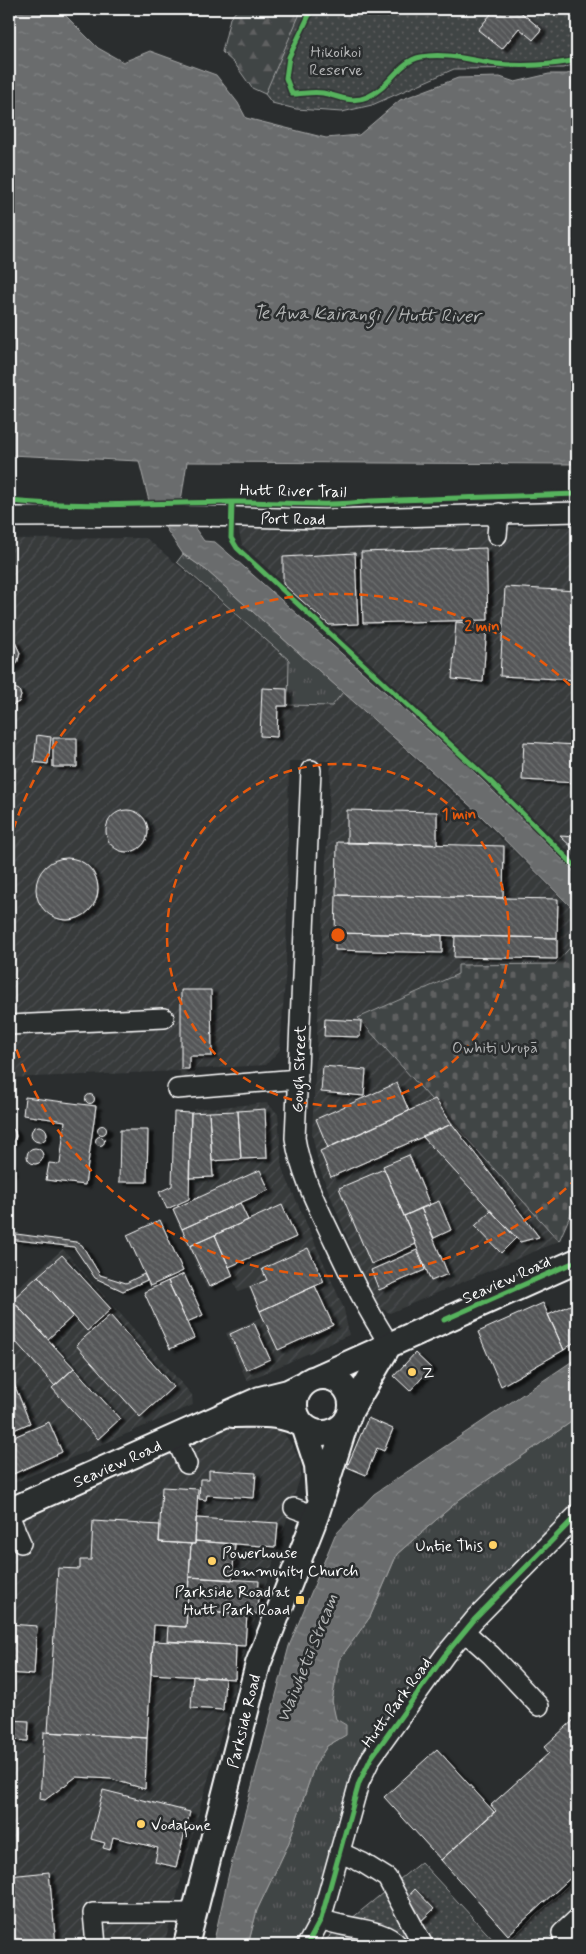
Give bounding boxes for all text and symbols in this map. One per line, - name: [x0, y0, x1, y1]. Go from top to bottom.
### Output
- park label: Hikoikoi Reserve: [309, 42, 363, 81]
- water label: Te Awa Kairangi / Hutt River: [253, 301, 483, 331]
- street label: Hutt River Trail: [239, 480, 347, 503]
- street label: Port Road: [260, 508, 326, 531]
- text: 2 min: [464, 617, 500, 637]
- text: 1 min: [442, 805, 476, 825]
- centre of rings: [329, 926, 347, 944]
- street label: Gough Street: [287, 1024, 313, 1113]
- park label: Owhiti Urupā: [452, 1038, 538, 1059]
- street label: Seaview Road: [459, 1252, 554, 1309]
- place label: Z: [422, 1363, 434, 1384]
- marker: Z: [406, 1366, 418, 1378]
- street label: Seaview Road: [70, 1436, 165, 1493]
- place label: Untie This: [416, 1536, 483, 1557]
- marker: Untie This: [487, 1539, 499, 1551]
- place label: Powerhouse Community Church: [222, 1543, 358, 1582]
- marker: Powerhouse Community Church: [206, 1555, 218, 1567]
- place label: Parkside Road at Hutt Park Road: [175, 1582, 290, 1621]
- water label: Waiwhetū Stream: [271, 1590, 345, 1726]
- marker: Parkside Road at Hutt Park Road: [294, 1594, 306, 1606]
- street label: Hutt Park Road: [357, 1654, 437, 1752]
- street label: Parkside Road: [223, 1672, 266, 1770]
- place label: Vodafone: [151, 1815, 211, 1838]
- marker: Vodafone: [135, 1818, 147, 1830]

